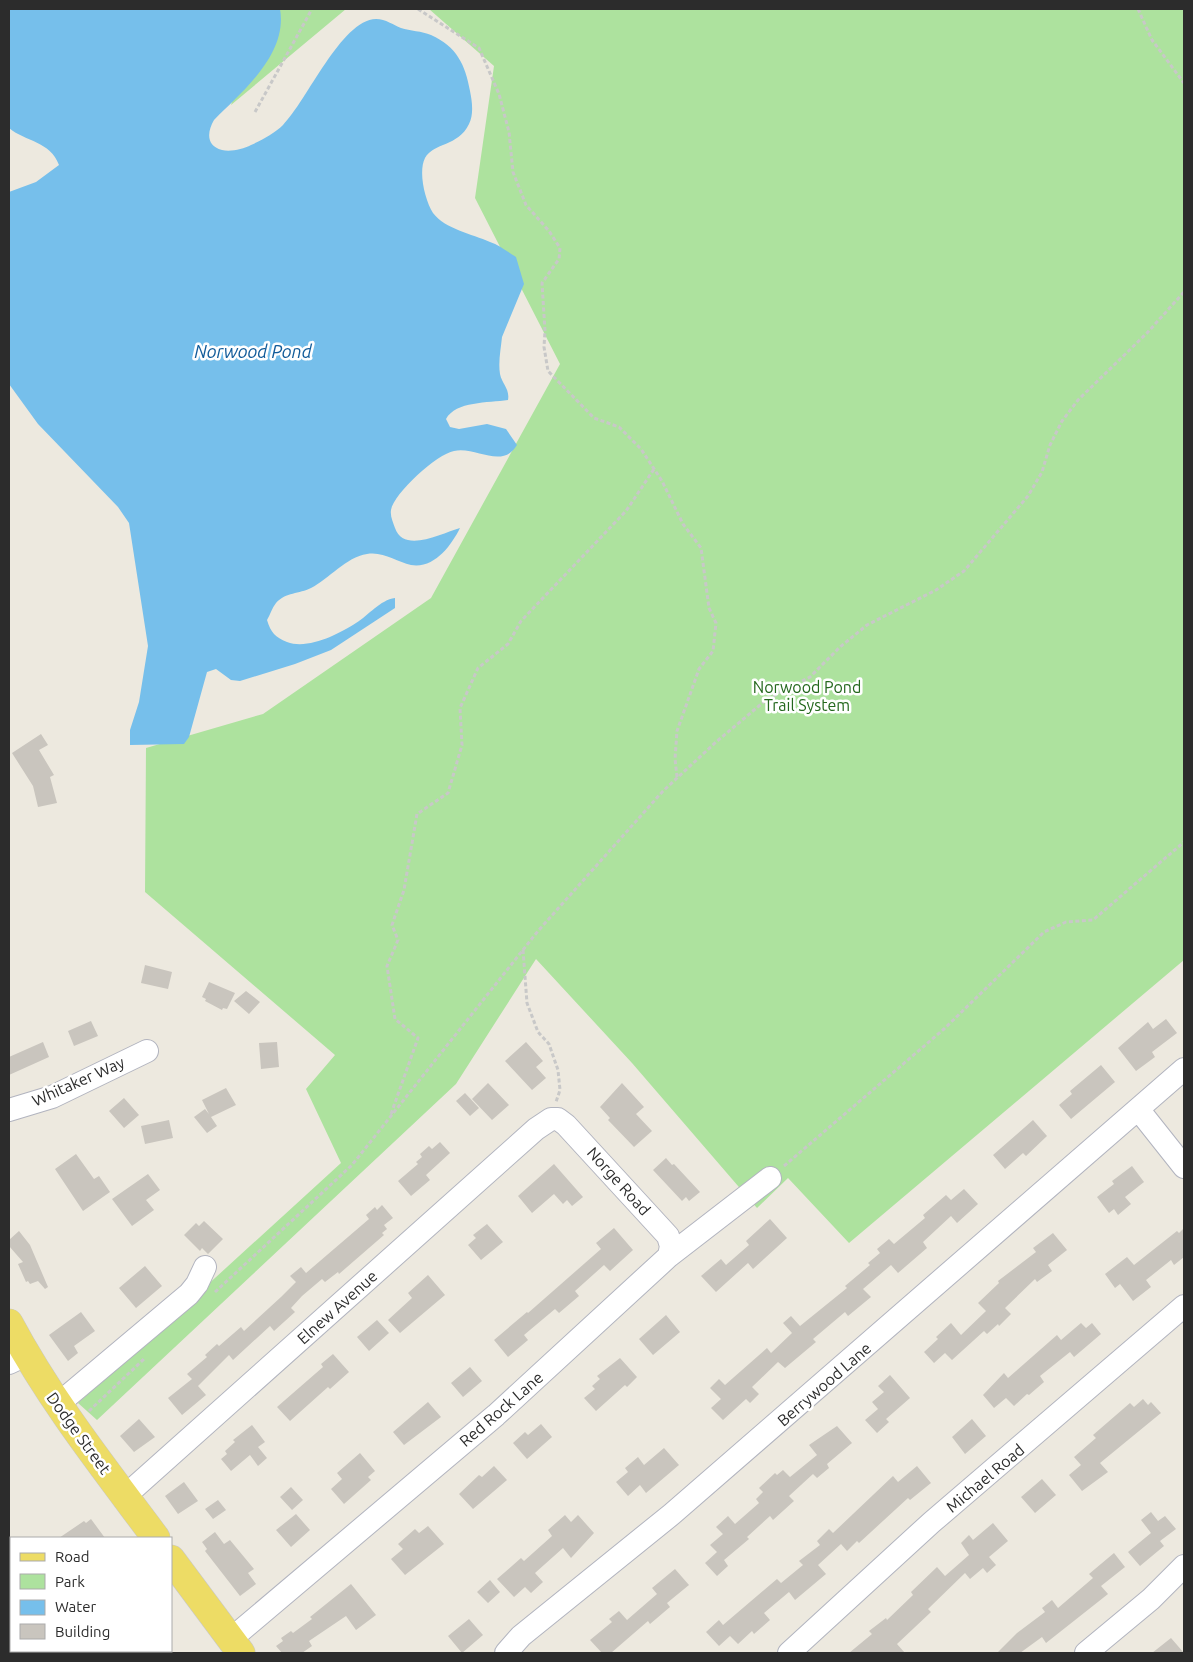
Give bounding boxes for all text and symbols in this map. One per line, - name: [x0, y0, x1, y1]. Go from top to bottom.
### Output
- water label: Norwood Pond: [194, 341, 313, 361]
- park label: Norwood Pond Trail System: [753, 678, 861, 714]
- street label: Whitaker Way: [29, 1053, 127, 1109]
- street label: Norge Road: [584, 1143, 654, 1219]
- street label: Elnew Avenue: [293, 1266, 381, 1348]
- street label: Berrywood Lane: [774, 1339, 874, 1429]
- street label: Red Rock Lane: [456, 1368, 546, 1450]
- street label: Dodge Street: [43, 1389, 115, 1478]
- street label: Michael Road: [942, 1440, 1028, 1516]
- legend: [10, 1537, 172, 1652]
- text: Road: [55, 1548, 90, 1565]
- text: Park: [55, 1573, 85, 1590]
- text: Water: [55, 1598, 96, 1615]
- text: Building: [55, 1623, 110, 1640]

